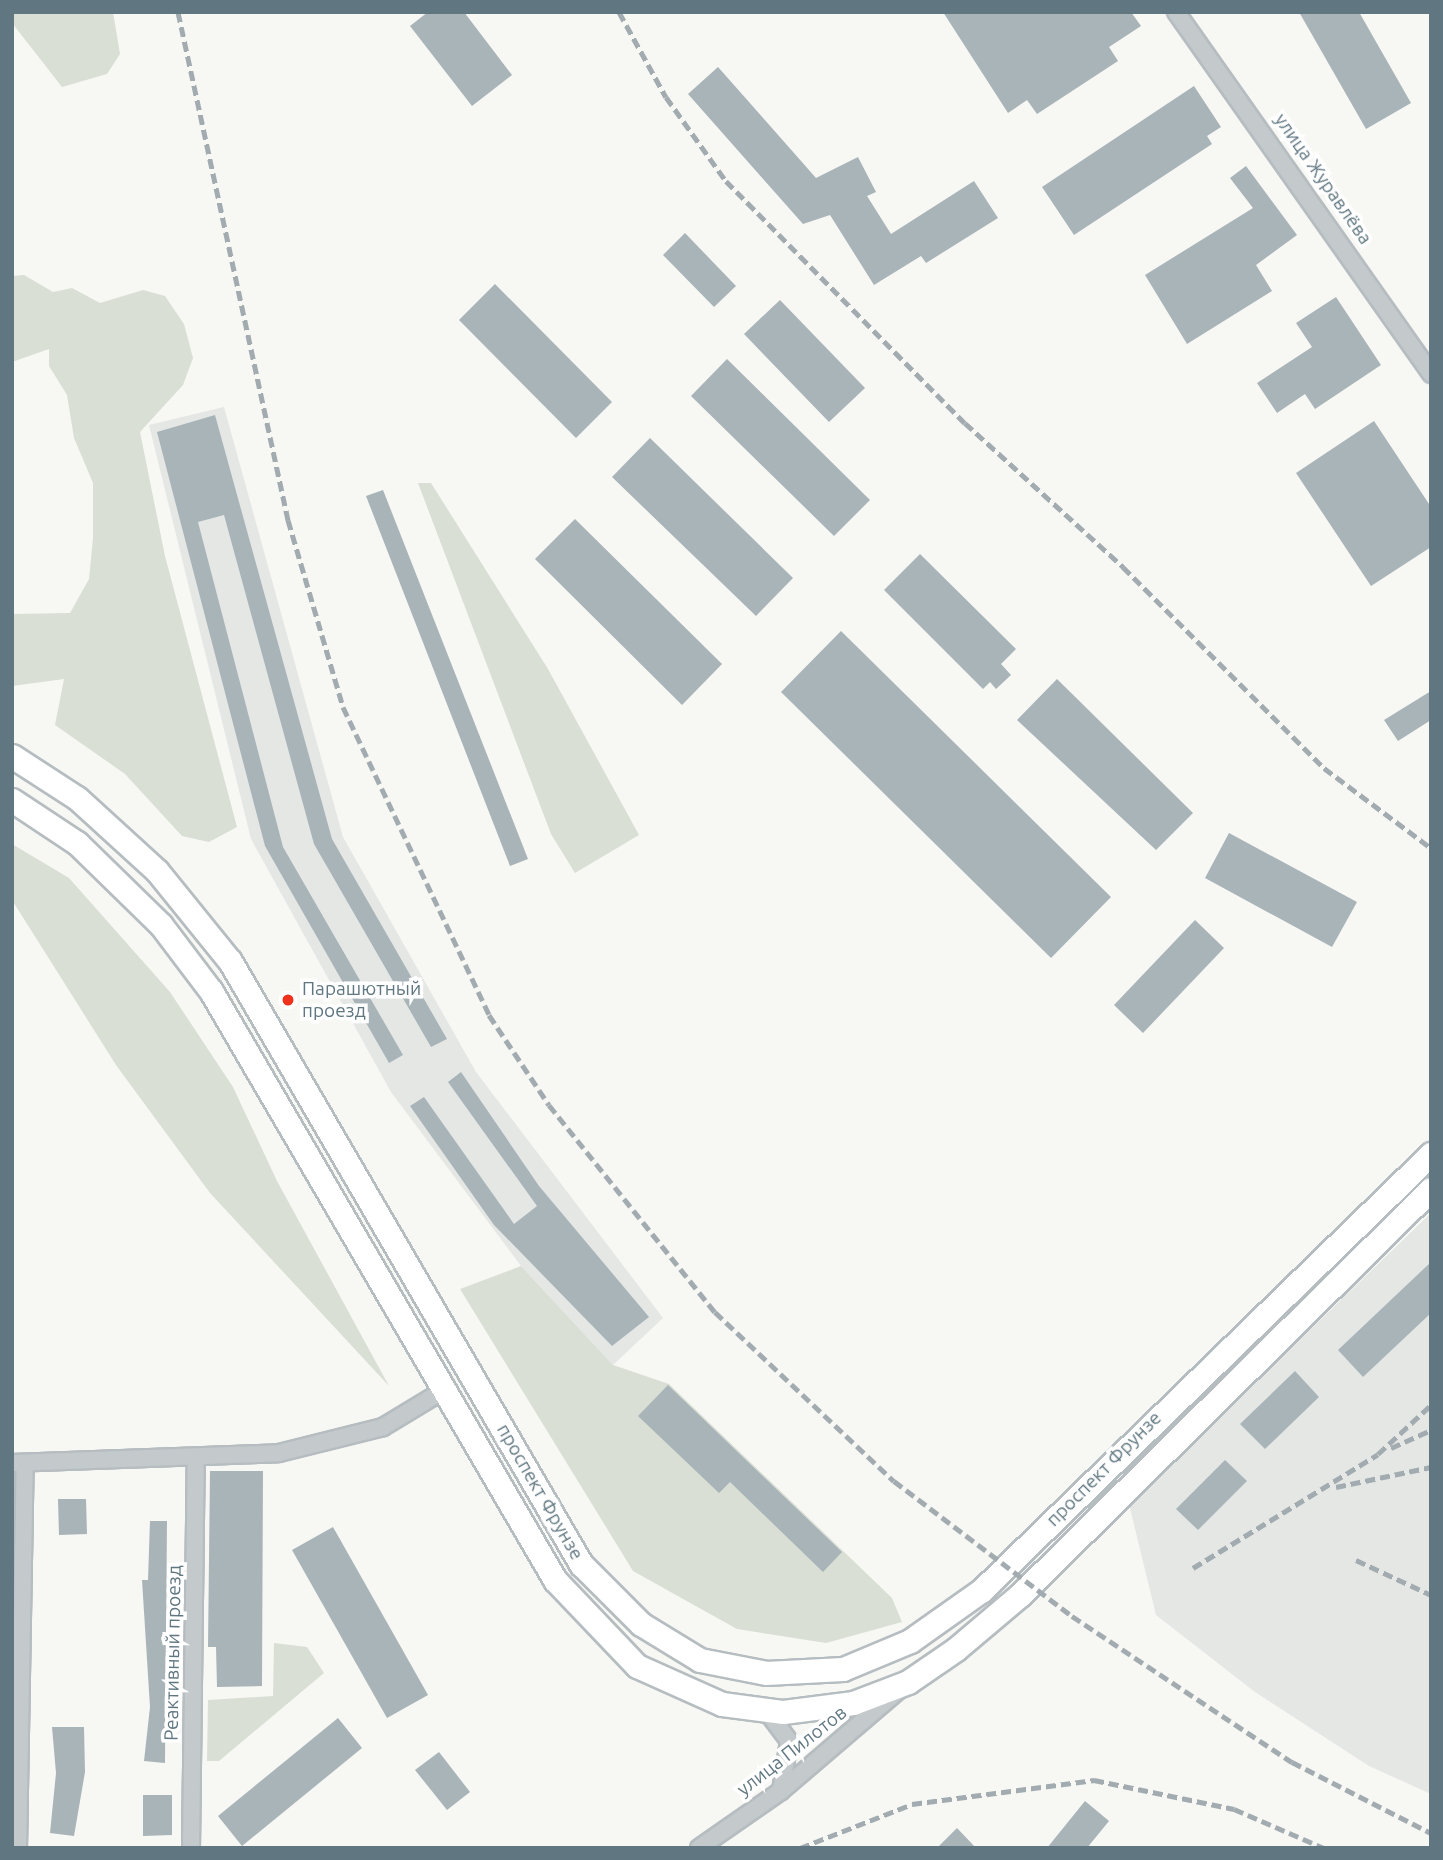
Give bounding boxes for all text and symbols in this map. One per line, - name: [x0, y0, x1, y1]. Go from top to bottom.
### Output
- street label: улица Журавлёва: [1269, 109, 1377, 249]
- place label: Парашютный проезд: [302, 978, 421, 1022]
- marker: Парашютный проезд: [280, 992, 296, 1008]
- street label: проспект Фрунзе: [1042, 1407, 1166, 1531]
- street label: проспект Фрунзе: [492, 1420, 588, 1564]
- street label: Реактивный проезд: [160, 1565, 186, 1741]
- street label: улица Пилотов: [733, 1701, 851, 1801]

